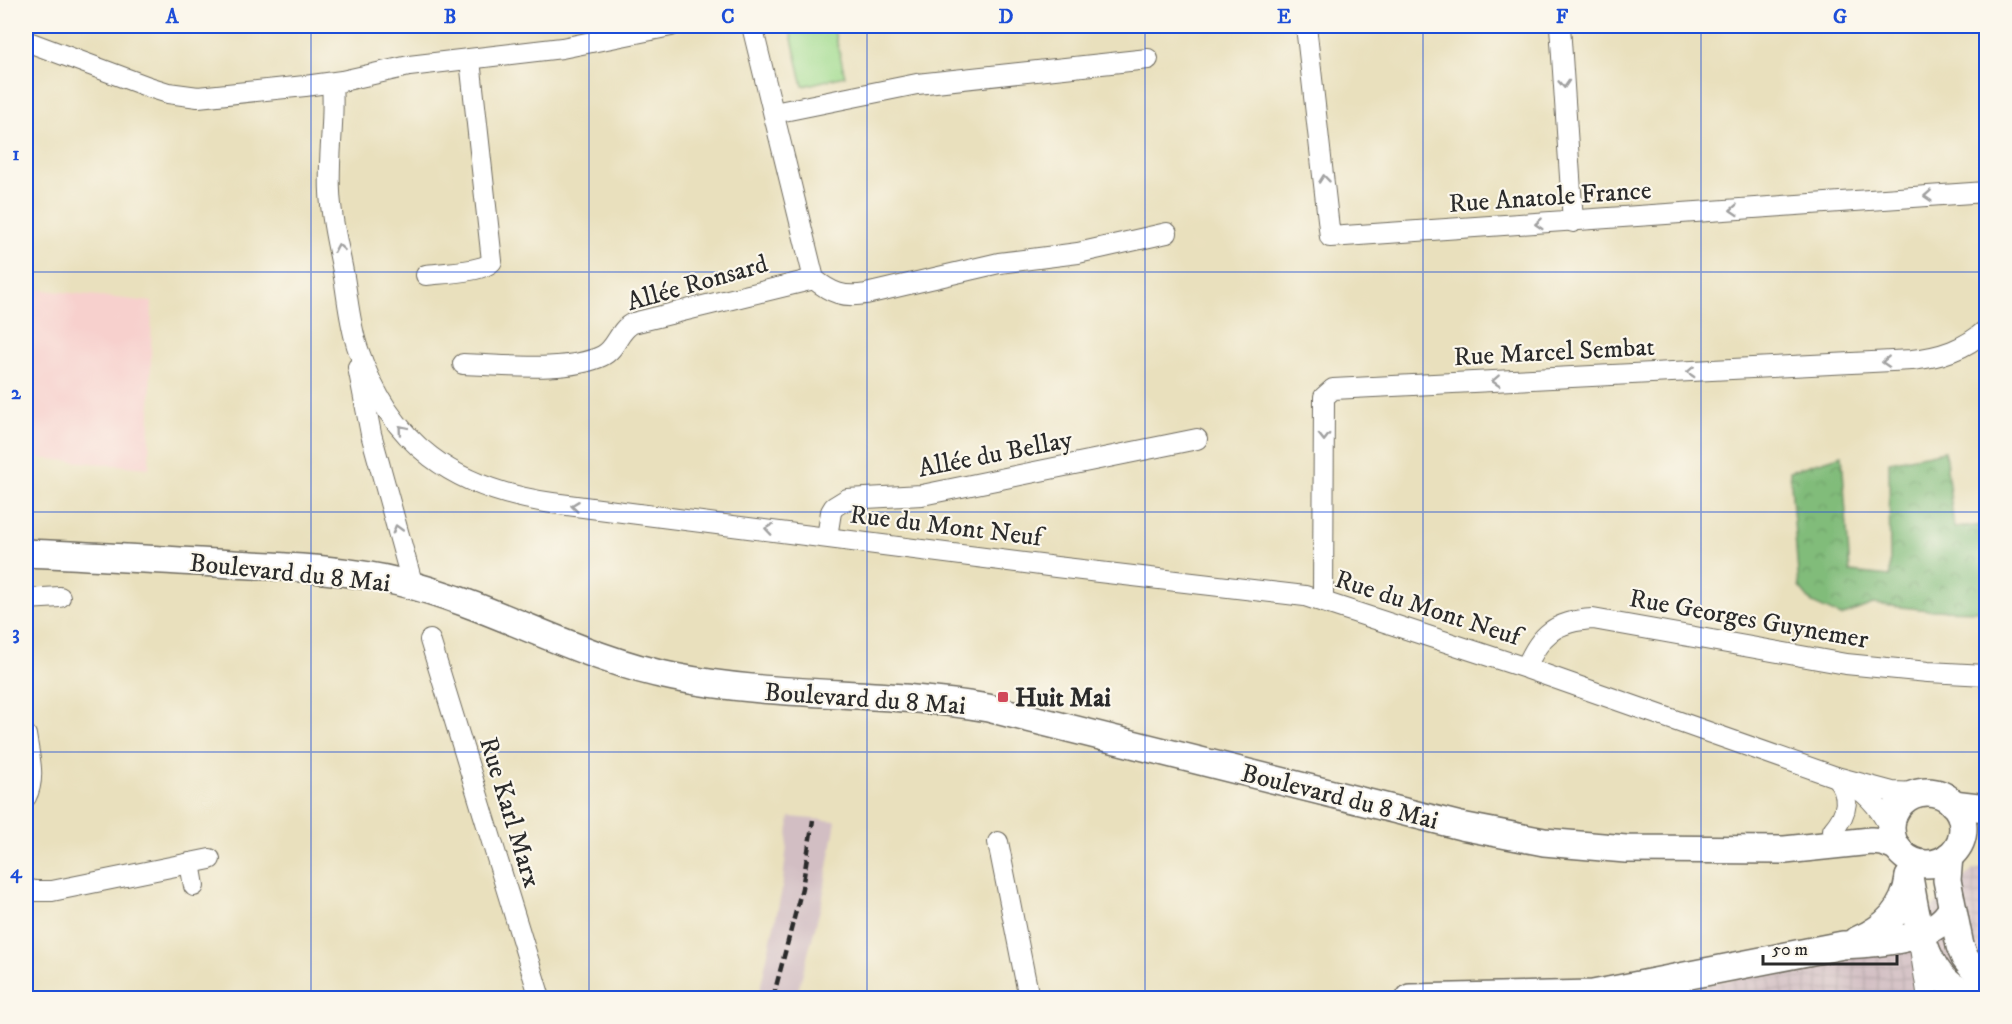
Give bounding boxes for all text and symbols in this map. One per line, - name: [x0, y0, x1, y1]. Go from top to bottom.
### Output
- text: A: [165, 5, 180, 30]
- text: B: [444, 5, 456, 30]
- text: C: [721, 5, 735, 30]
- text: D: [999, 5, 1014, 30]
- text: E: [1277, 5, 1291, 30]
- text: F: [1556, 5, 1569, 30]
- text: G: [1833, 5, 1847, 30]
- one-way arrow: [1557, 79, 1570, 88]
- text: 1: [12, 142, 20, 167]
- street label: Rue Anatole France: [1448, 174, 1653, 221]
- one-way arrow: [1318, 175, 1331, 184]
- one-way arrow: [1924, 189, 1933, 202]
- one-way arrow: [1729, 203, 1738, 216]
- one-way arrow: [1535, 217, 1544, 230]
- one-way arrow: [333, 243, 345, 252]
- street label: Allée Ronsard: [623, 248, 772, 319]
- street label: Rue Marcel Sembat: [1453, 331, 1655, 374]
- one-way arrow: [1881, 355, 1890, 368]
- one-way arrow: [1686, 365, 1695, 378]
- one-way arrow: [1492, 375, 1501, 388]
- text: 2: [11, 381, 22, 406]
- street label: Allée du Bellay: [915, 423, 1076, 486]
- one-way arrow: [399, 425, 410, 436]
- one-way arrow: [1318, 432, 1330, 441]
- street label: Rue du Mont Neuf: [848, 498, 1047, 555]
- one-way arrow: [571, 500, 580, 513]
- one-way arrow: [764, 524, 773, 536]
- one-way arrow: [392, 525, 404, 535]
- street label: Boulevard du 8 Mai: [188, 547, 392, 600]
- street label: Rue du Mont Neuf: [1331, 563, 1528, 655]
- street label: Rue Georges Guynemer: [1627, 582, 1871, 657]
- text: 3: [12, 621, 20, 646]
- street label: Boulevard du 8 Mai: [763, 676, 967, 723]
- place label: Huit Mai: [1015, 682, 1111, 715]
- marker: Huit Mai: [996, 690, 1010, 704]
- street label: Rue Karl Marx: [471, 733, 548, 892]
- street label: Boulevard du 8 Mai: [1238, 757, 1442, 838]
- text: 4: [10, 860, 23, 885]
- scale bar: [1763, 928, 1896, 966]
- text: 50 m: [1772, 939, 1808, 961]

